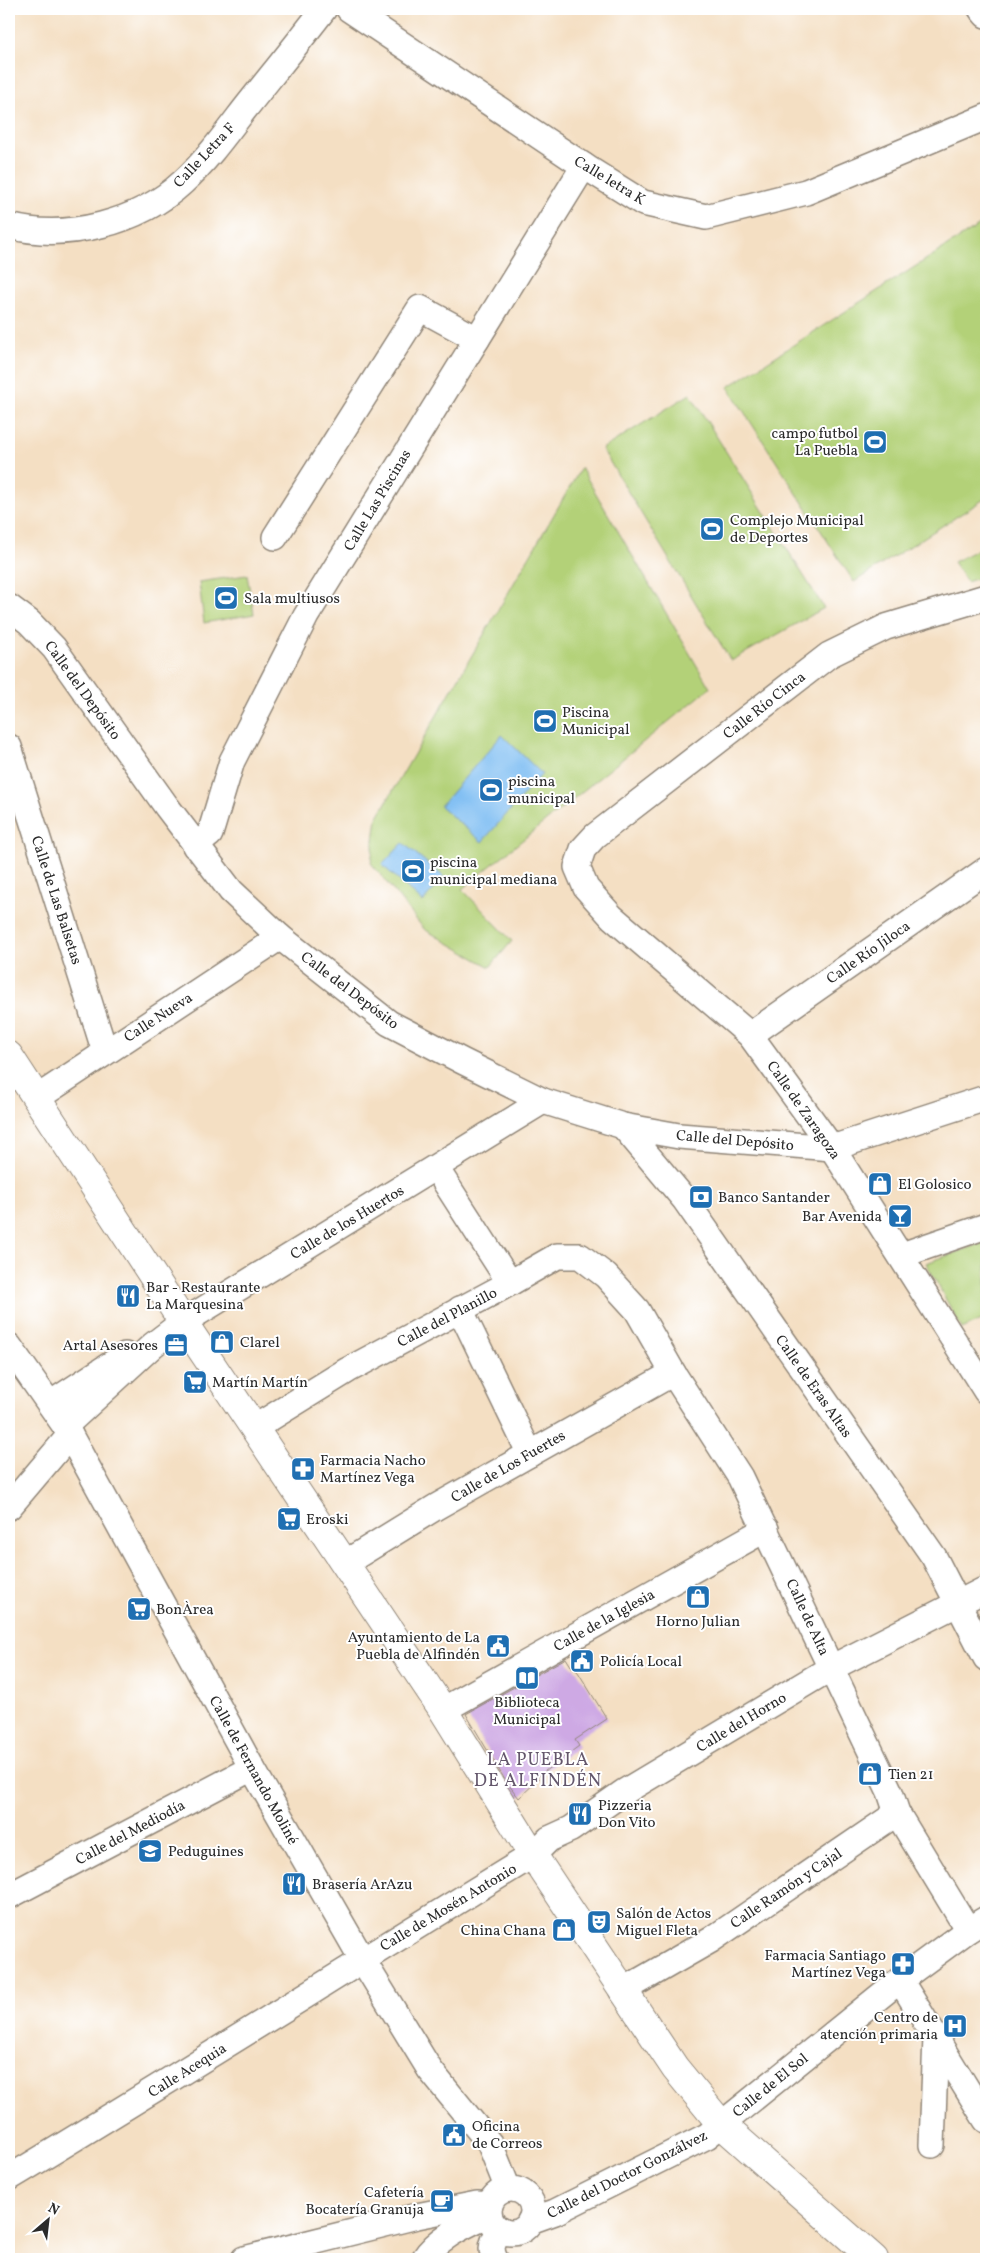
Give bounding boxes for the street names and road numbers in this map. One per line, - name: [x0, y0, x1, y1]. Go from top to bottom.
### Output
- street label: Calle Letra F: [169, 119, 241, 193]
- street label: Calle letra K: [569, 152, 649, 211]
- street label: Calle Las Piscinas: [340, 446, 417, 556]
- street label: Calle del Depósito: [39, 637, 125, 745]
- street label: Calle Río Cinca: [719, 667, 811, 745]
- street label: Calle de Las Balsetas: [25, 833, 86, 968]
- street label: Calle Río Jiloca: [823, 916, 915, 990]
- street label: Calle del Depósito: [296, 947, 403, 1035]
- street label: Calle Nueva: [120, 988, 197, 1048]
- street label: Calle de Zaragoza: [761, 1057, 845, 1164]
- street label: Calle del Depósito: [675, 1126, 795, 1157]
- street label: Calle de los Huertos: [287, 1181, 409, 1266]
- street label: Calle del Planillo: [394, 1283, 501, 1354]
- street label: Calle de Eras Altas: [769, 1331, 856, 1443]
- street label: Calle de Los Fuertes: [448, 1426, 570, 1509]
- street label: Calle de Alta: [780, 1576, 834, 1660]
- street label: Calle de la Iglesia: [550, 1585, 659, 1658]
- street label: Calle del Horno: [693, 1688, 791, 1759]
- street label: Calle de Fernando Moliné: [203, 1692, 302, 1849]
- street label: Calle del Mediodía: [72, 1796, 189, 1871]
- street label: Calle Ramón y Cajal: [727, 1844, 847, 1935]
- street label: Calle de Mosén Antonio: [376, 1859, 521, 1957]
- street label: Calle Acequia: [144, 2039, 231, 2104]
- street label: Calle de El Sol: [729, 2049, 813, 2123]
- street label: Calle del Doctor Gonzálvez: [544, 2126, 711, 2225]

